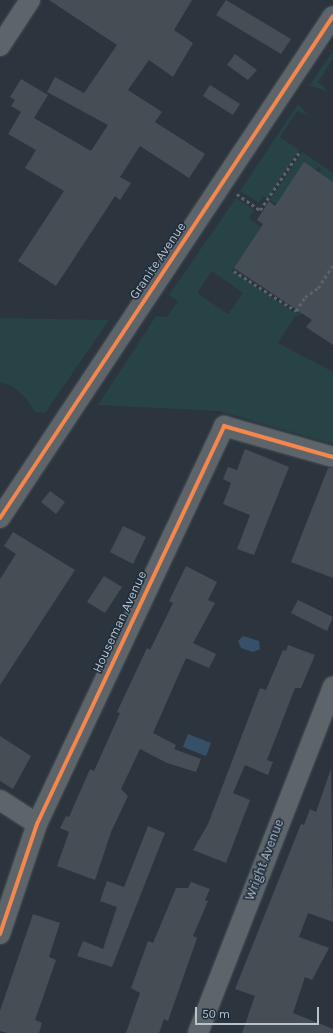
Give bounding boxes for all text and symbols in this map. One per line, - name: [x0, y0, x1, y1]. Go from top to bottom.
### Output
- street label: Granite Avenue: [127, 220, 189, 302]
- street label: Houseman Avenue: [90, 569, 150, 675]
- street label: Wright Avenue: [242, 817, 288, 903]
- scale bar: [197, 999, 321, 1025]
- text: 50 m: [202, 1007, 230, 1021]

